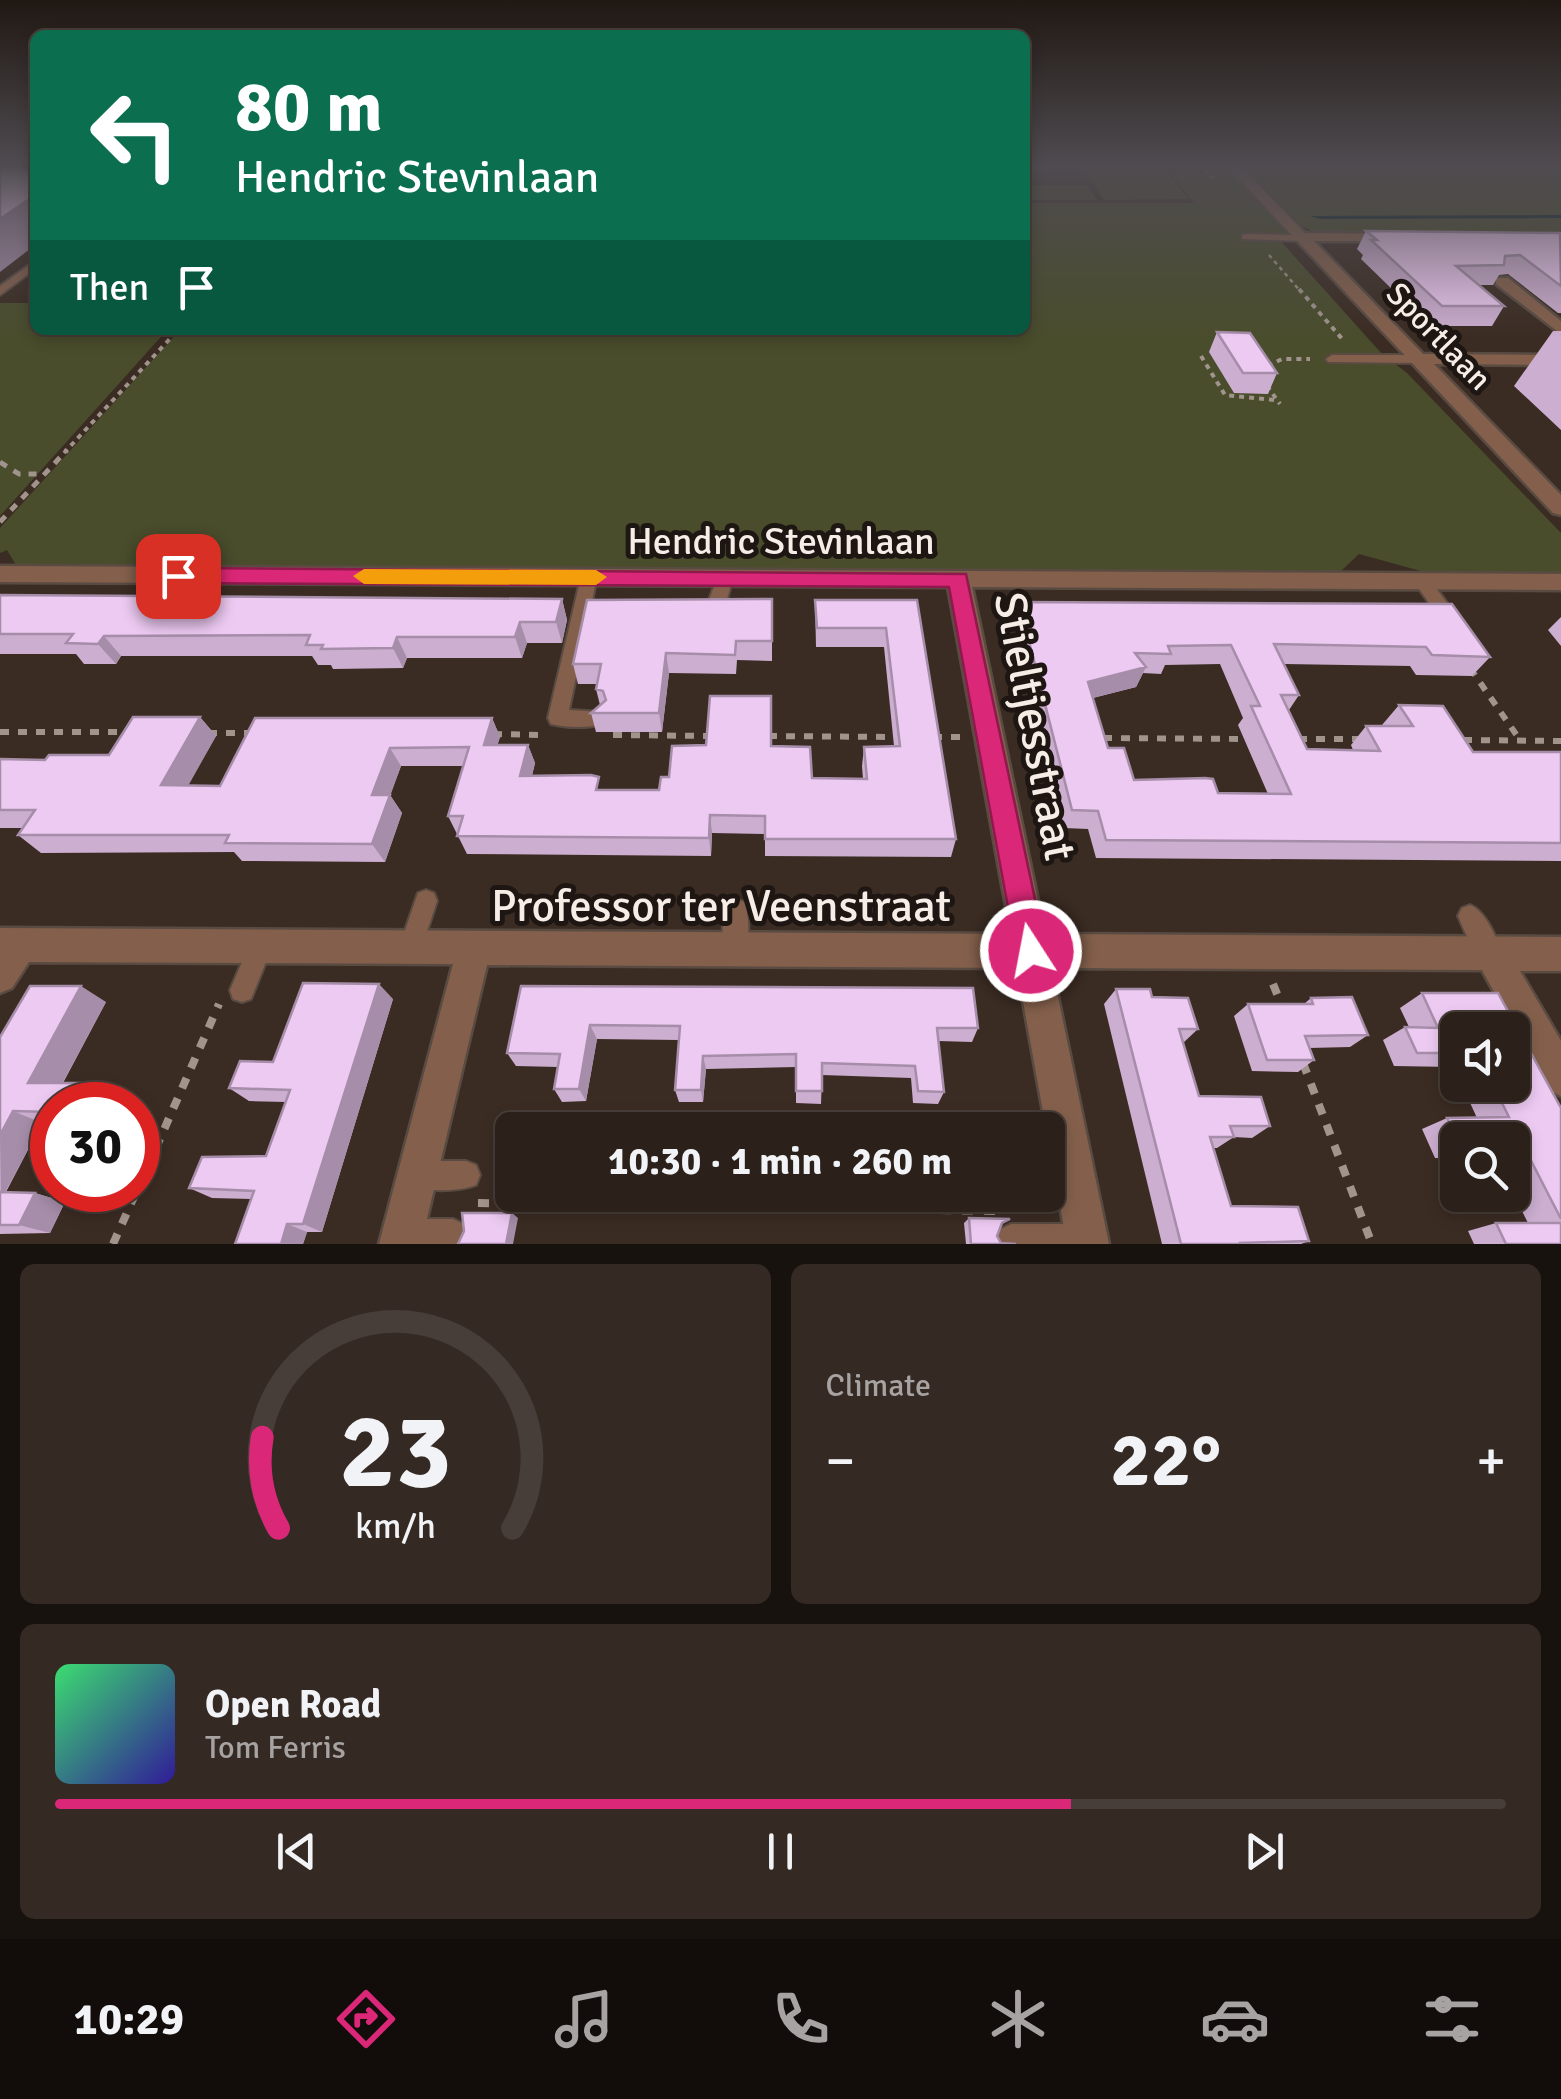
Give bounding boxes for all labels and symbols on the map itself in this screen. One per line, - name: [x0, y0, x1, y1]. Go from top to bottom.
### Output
- street label: Sportlaan: [1378, 274, 1499, 398]
- street label: Hendric Stevinlaan: [627, 518, 935, 565]
- pin: [136, 534, 221, 619]
- street label: Stieltjesstraat: [982, 588, 1087, 865]
- street label: Professor ter Veenstraat: [491, 879, 951, 934]
- position arrow: [979, 899, 1083, 1003]
- speed limit sign: 30: [30, 1082, 160, 1212]

